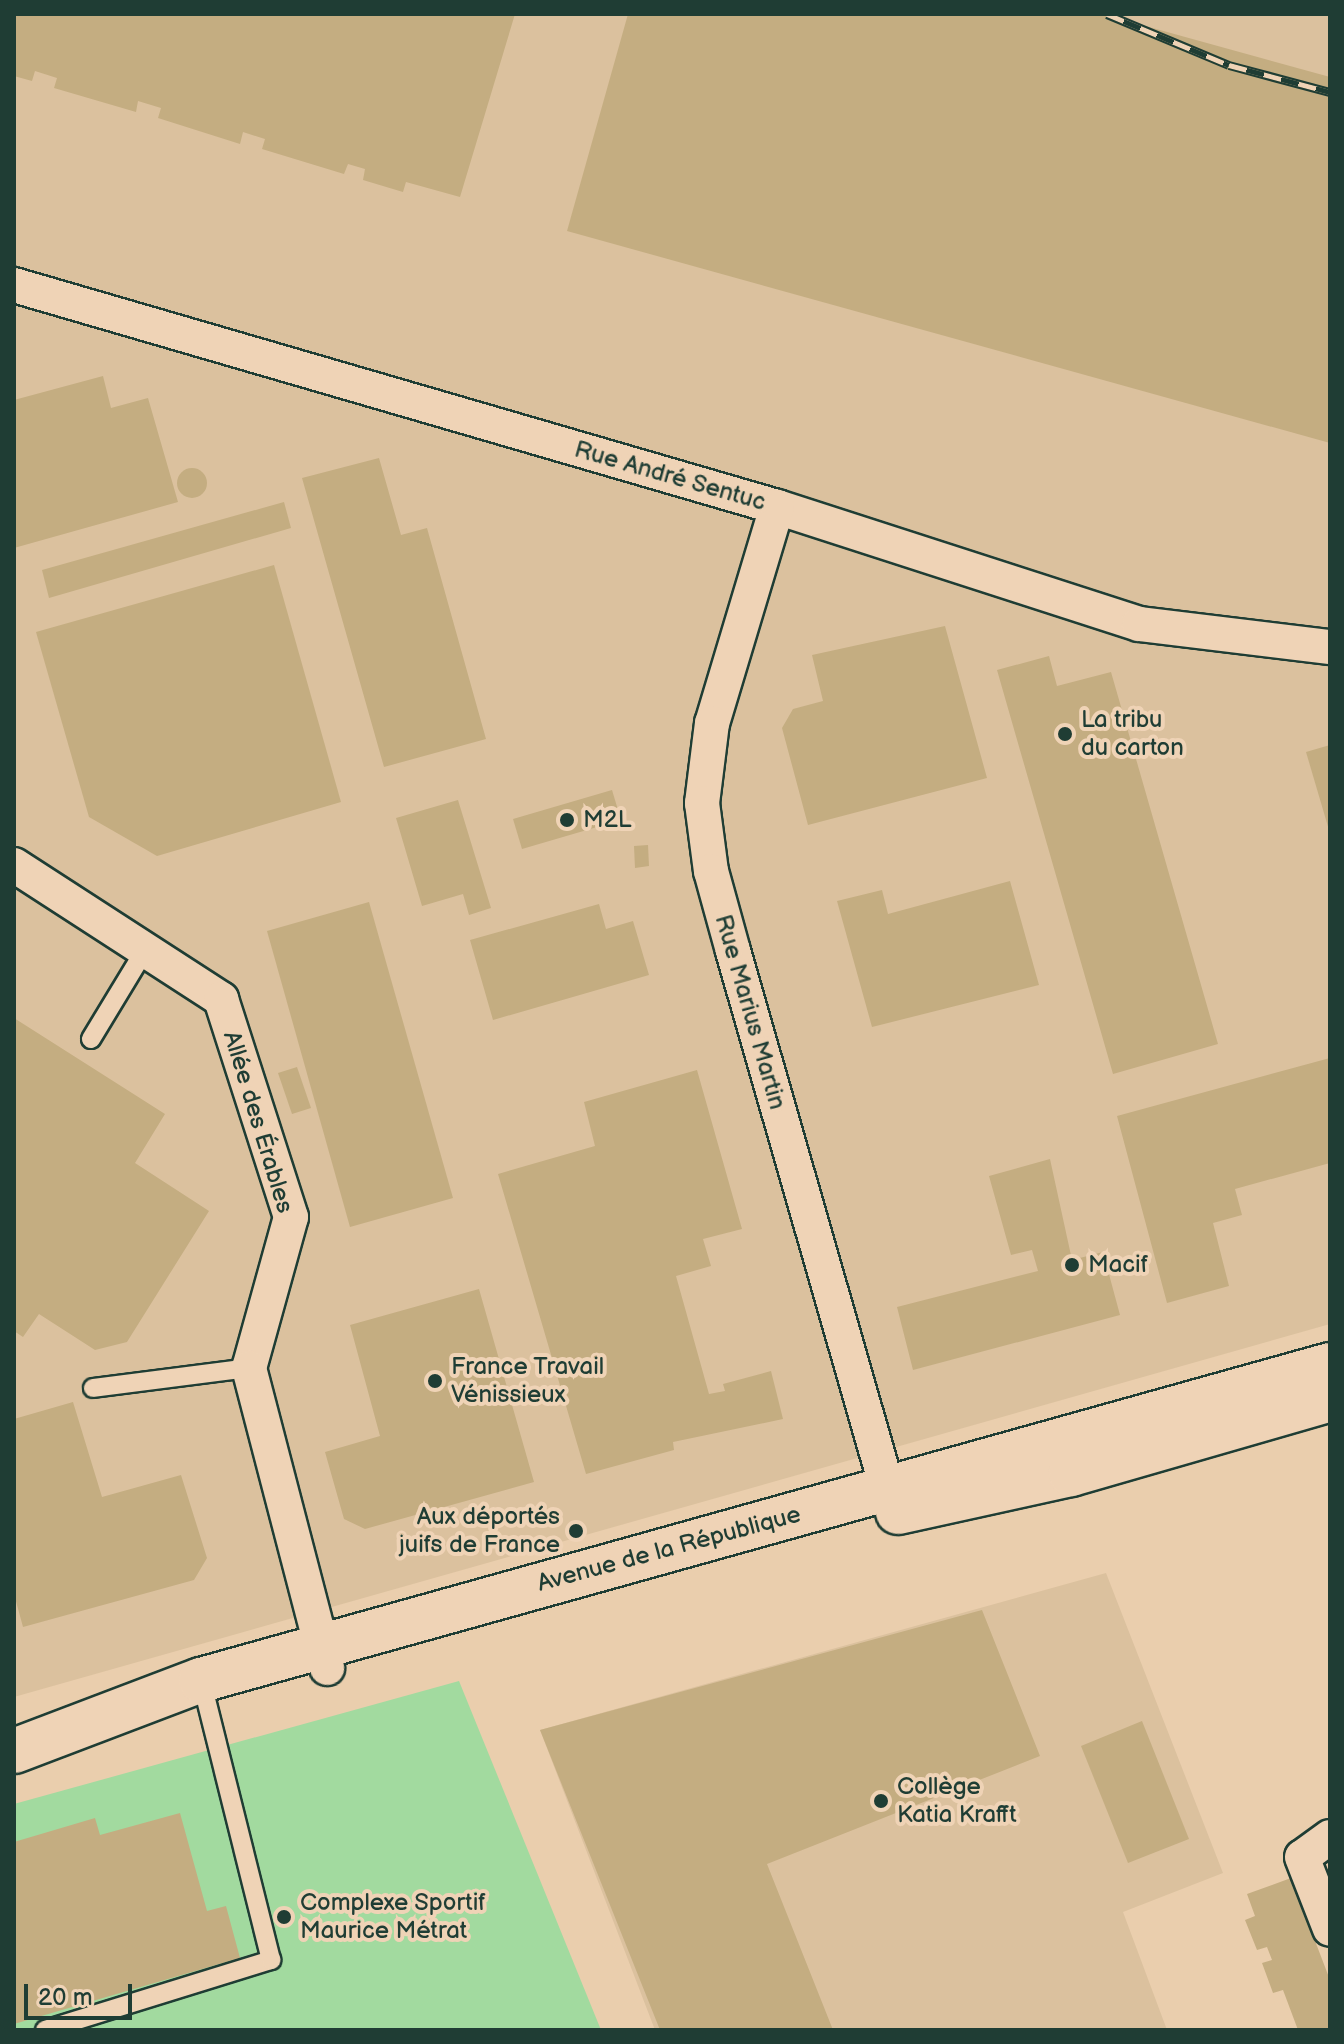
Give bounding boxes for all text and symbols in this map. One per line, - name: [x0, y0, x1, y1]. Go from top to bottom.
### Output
- street label: Rue André Sentuc: [571, 435, 769, 517]
- place label: La tribu du carton: [1081, 706, 1184, 762]
- marker: La tribu du carton: [1056, 725, 1074, 743]
- place label: M2L: [583, 806, 632, 834]
- marker: M2L: [558, 811, 576, 829]
- street label: Rue Marius Martin: [708, 911, 792, 1113]
- street label: Allée des Érables: [217, 1028, 299, 1216]
- place label: Macif: [1088, 1251, 1148, 1279]
- marker: Macif: [1063, 1256, 1081, 1274]
- place label: France Travail Vénissieux: [451, 1353, 605, 1409]
- marker: France Travail Vénissieux: [426, 1372, 444, 1390]
- street label: Avenue de la République: [534, 1500, 804, 1598]
- place label: Aux déportés juifs de France: [399, 1503, 560, 1559]
- marker: Aux déportés juifs de France: [567, 1522, 585, 1540]
- place label: Collège Katia Krafft: [897, 1773, 1016, 1829]
- marker: Collège Katia Krafft: [872, 1792, 890, 1810]
- place label: Complexe Sportif Maurice Métrat: [300, 1889, 486, 1945]
- marker: Complexe Sportif Maurice Métrat: [275, 1908, 293, 1926]
- scale bar: [28, 1968, 136, 2018]
- text: 20 m: [38, 1983, 93, 2012]

